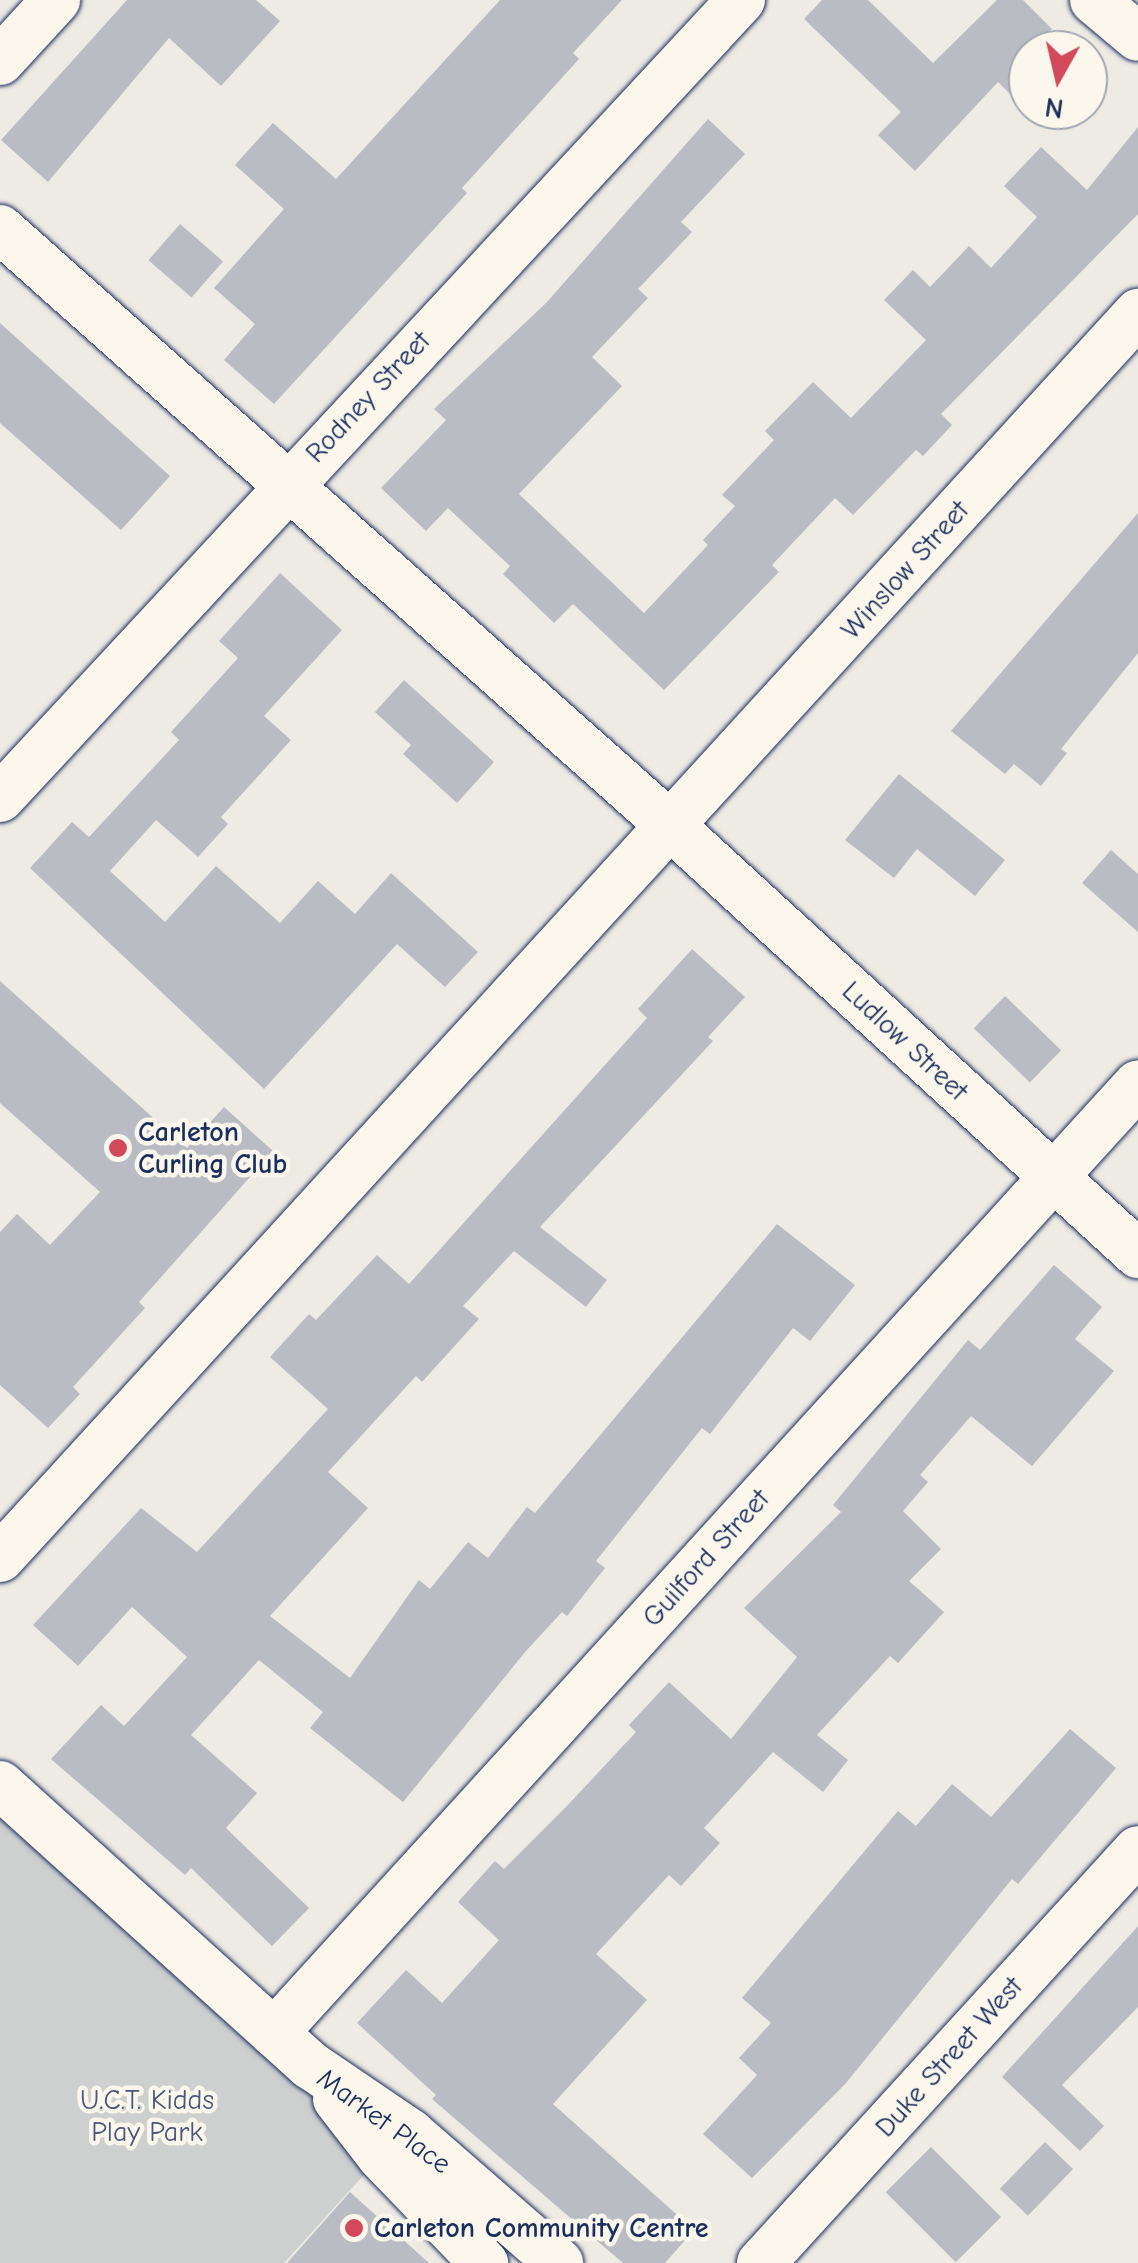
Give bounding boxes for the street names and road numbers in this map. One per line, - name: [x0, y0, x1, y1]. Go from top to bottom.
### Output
- street label: Rodney Street: [299, 324, 437, 470]
- street label: Winslow Street: [834, 494, 976, 646]
- street label: Ludlow Street: [835, 974, 975, 1108]
- street label: Guilford Street: [635, 1482, 777, 1634]
- street label: Duke Street West: [868, 1970, 1030, 2144]
- street label: Market Place: [311, 2061, 457, 2181]

